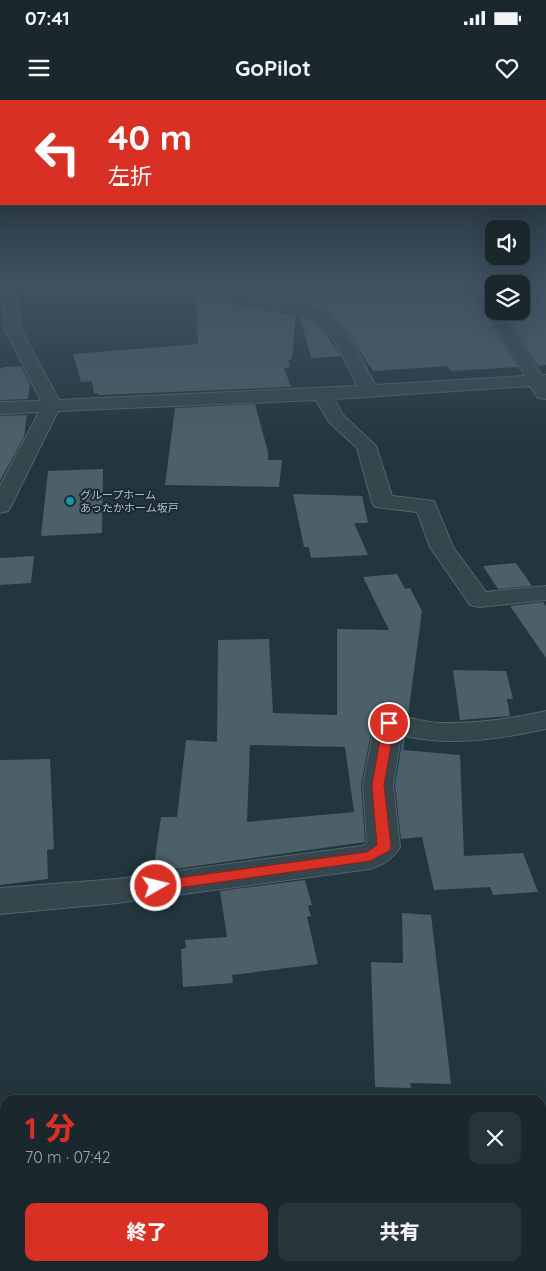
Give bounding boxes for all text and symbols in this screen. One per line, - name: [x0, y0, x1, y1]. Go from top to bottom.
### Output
- text: 07:41: [25, 6, 70, 30]
- icon: menu: [25, 54, 53, 82]
- text: GoPilot: [235, 54, 311, 82]
- icon: heart: [493, 54, 521, 82]
- text: 40 m: [108, 115, 192, 159]
- icon: left: [25, 120, 90, 185]
- text: 左折: [108, 162, 152, 190]
- map controls: [485, 220, 530, 320]
- button: sound: [485, 220, 530, 265]
- button: layers: [485, 275, 530, 320]
- place label: グループホーム あったかホーム坂戸: [80, 488, 179, 515]
- marker: グループホーム あったかホーム坂戸: [64, 495, 76, 507]
- pin: [368, 702, 410, 744]
- icon: arrive: [375, 709, 403, 737]
- position arrow: [129, 859, 181, 911]
- text: 1 分: [25, 1109, 75, 1147]
- button: close: [469, 1112, 521, 1164]
- text: 70 m · 07:42: [25, 1147, 111, 1167]
- button: 終了: [25, 1203, 268, 1261]
- button: 共有: [278, 1203, 521, 1261]

